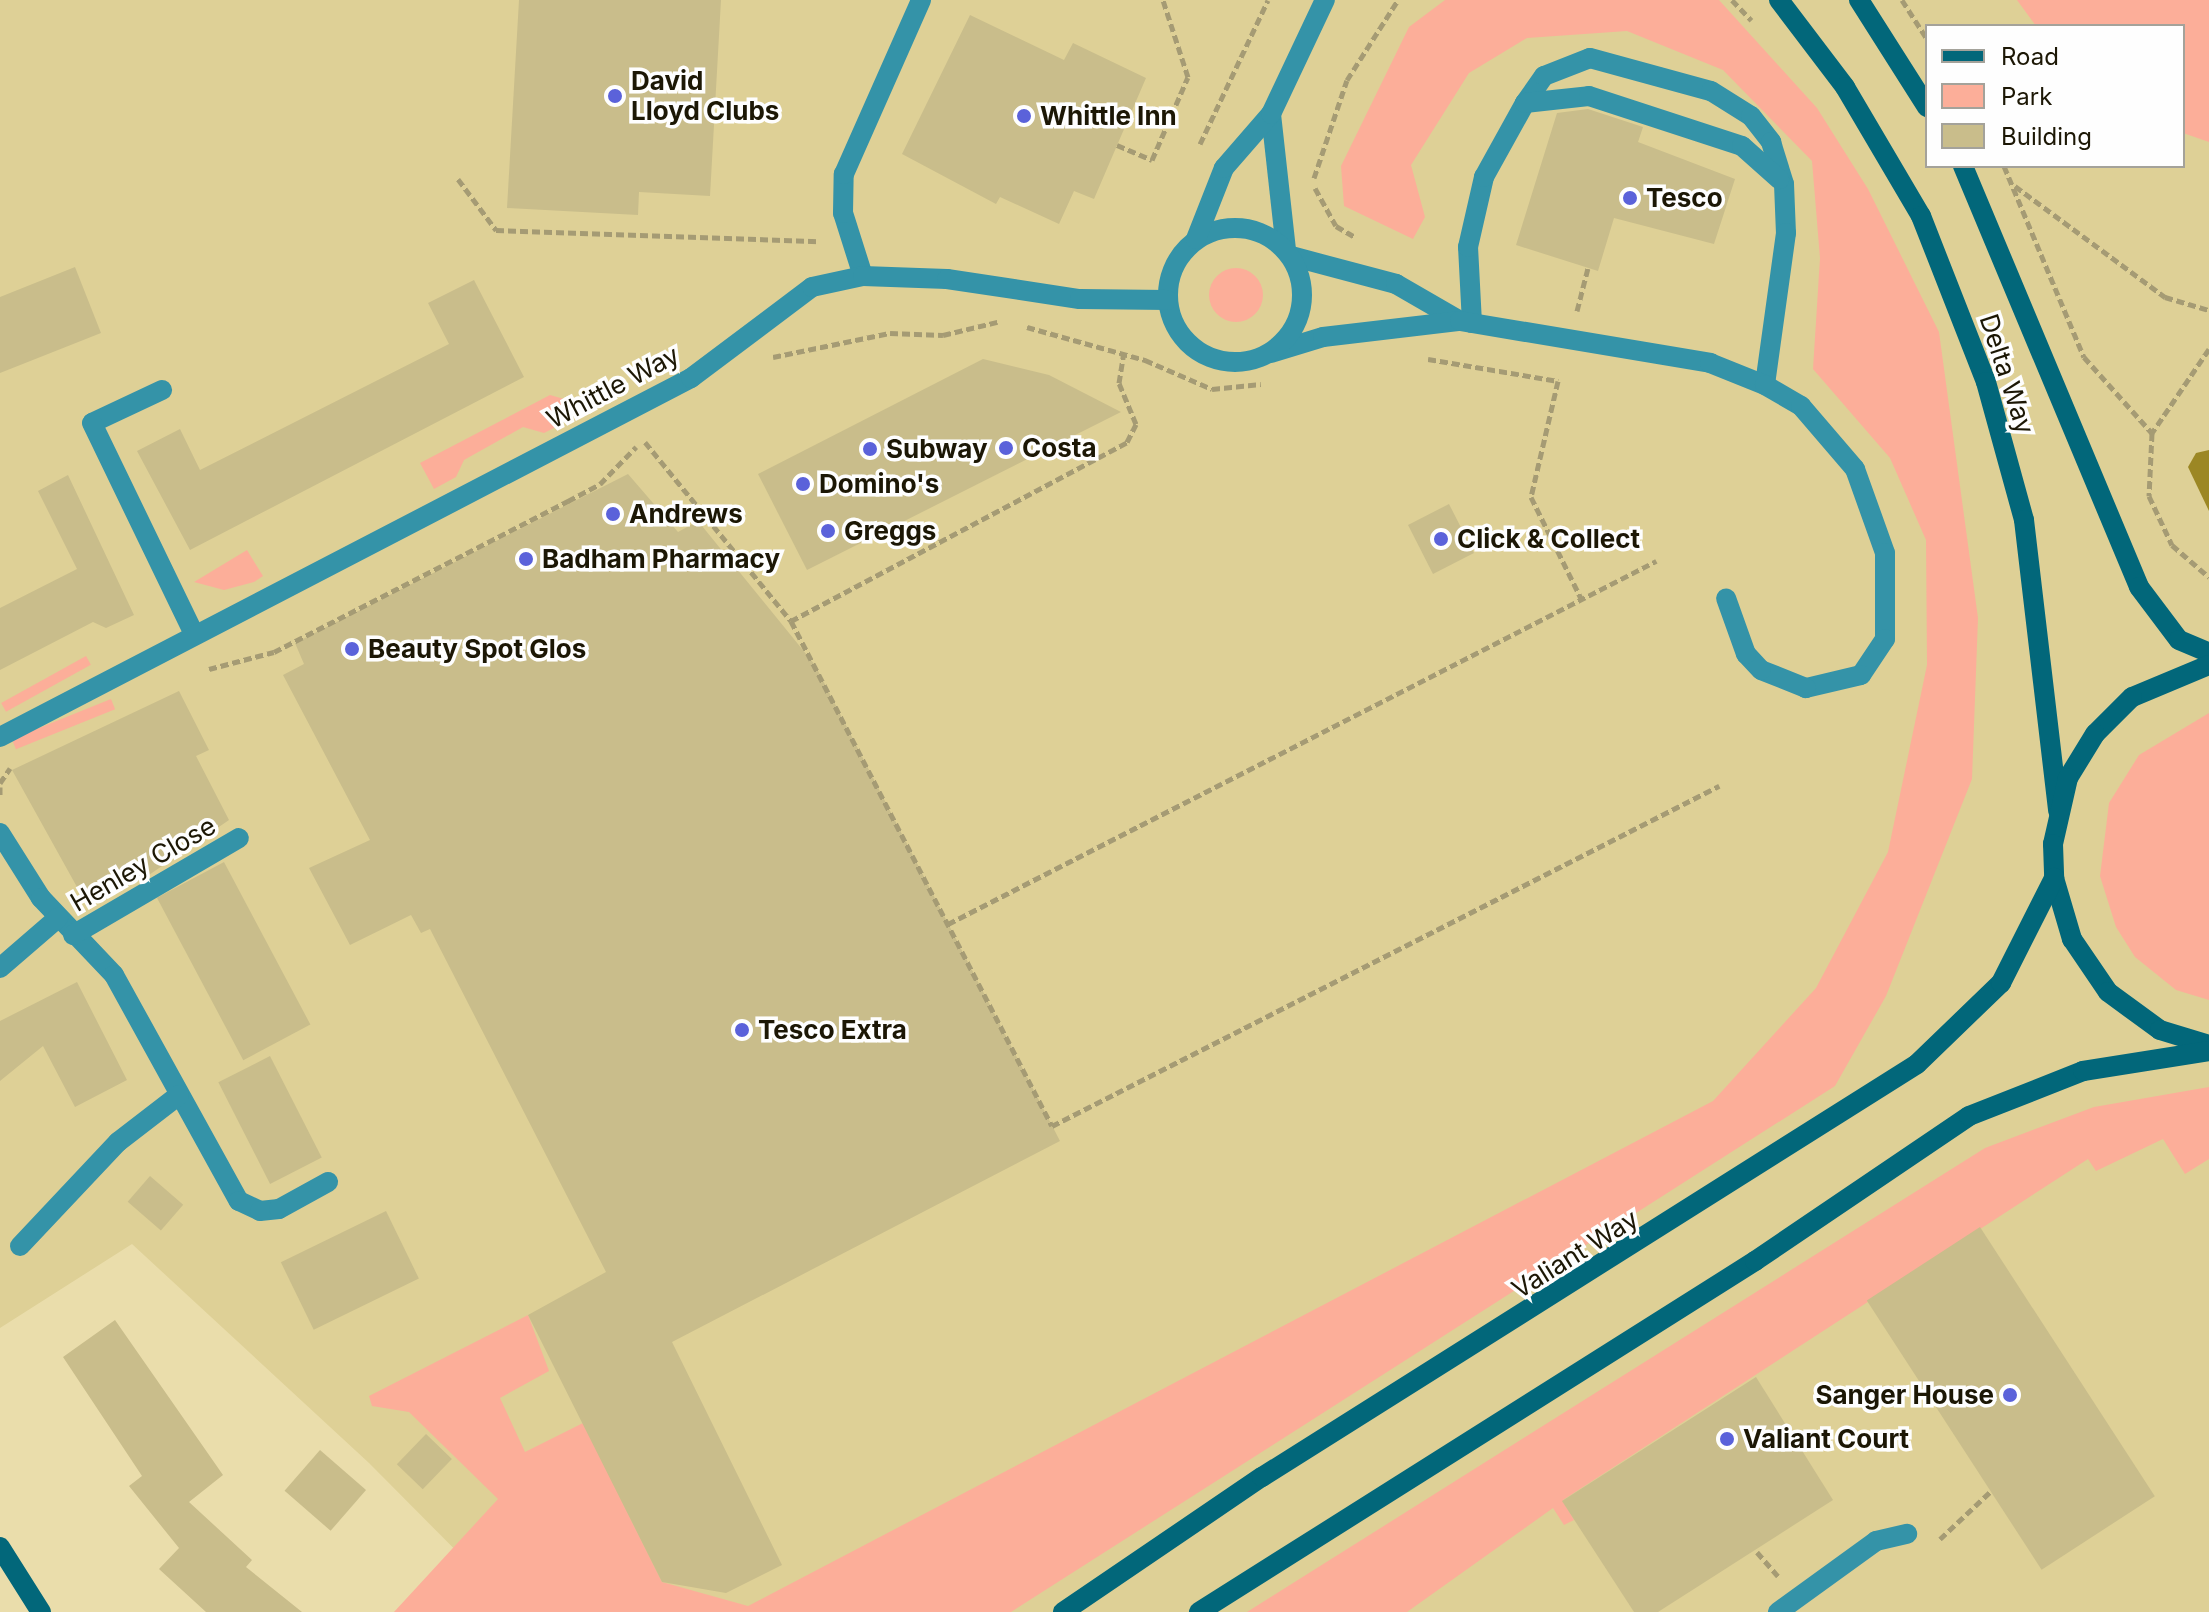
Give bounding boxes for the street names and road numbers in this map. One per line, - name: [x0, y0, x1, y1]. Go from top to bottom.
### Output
- street label: Delta Way: [1973, 310, 2041, 438]
- street label: Whittle Way: [541, 339, 685, 435]
- street label: Henley Close: [65, 810, 221, 918]
- street label: Valiant Way: [1506, 1203, 1644, 1305]

